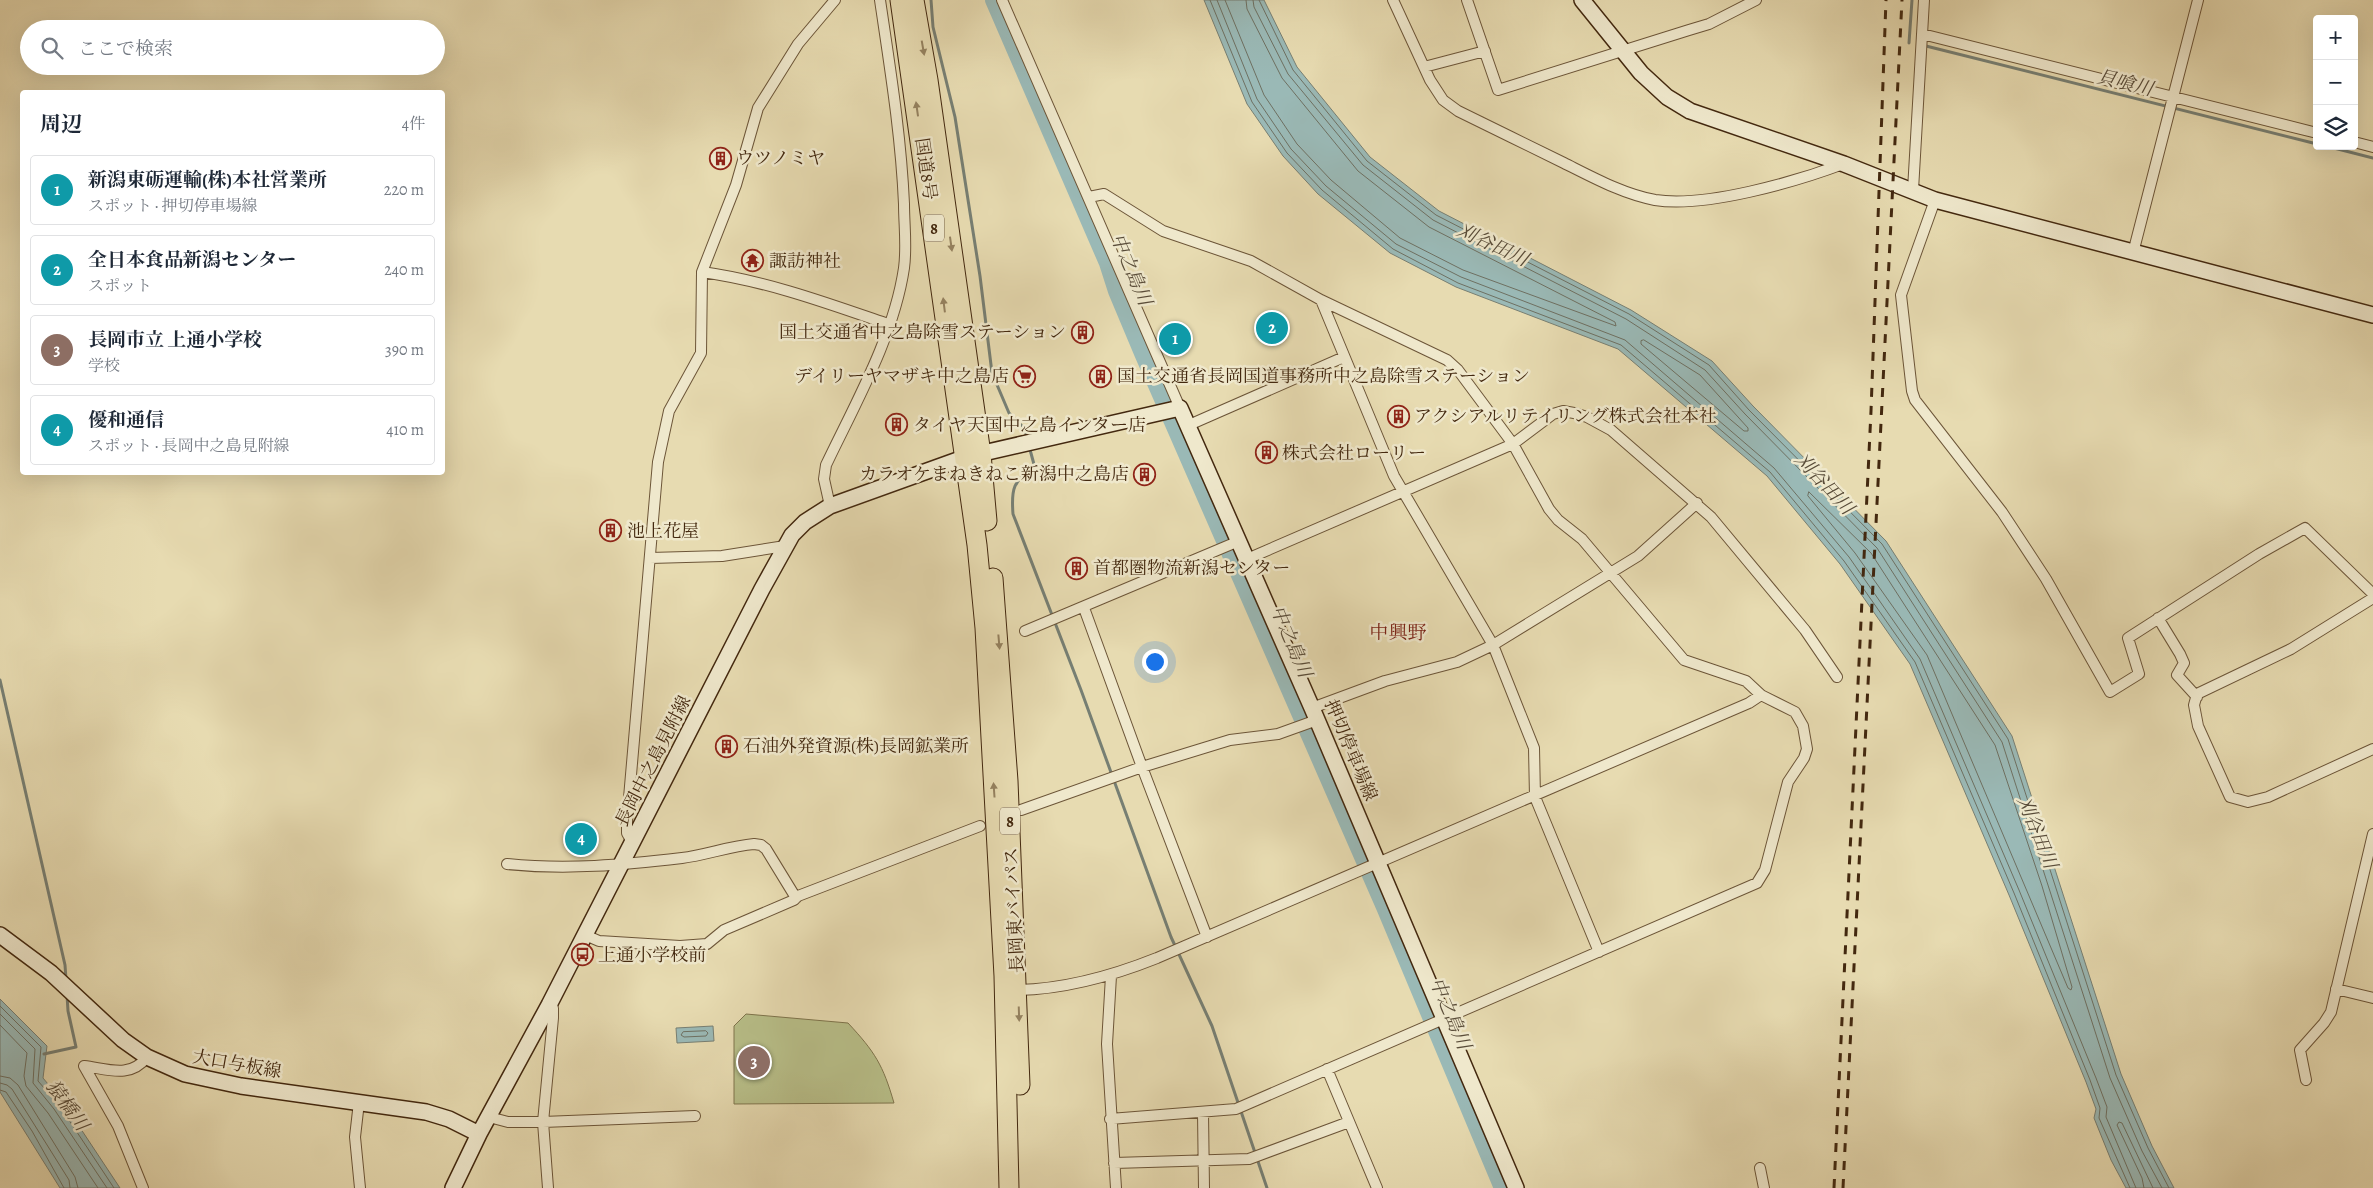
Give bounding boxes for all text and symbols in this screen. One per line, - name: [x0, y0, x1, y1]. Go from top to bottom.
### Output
- map controls: [2313, 15, 2358, 150]
- button: +: [2313, 15, 2358, 60]
- search box: [20, 20, 445, 75]
- icon: search: [38, 34, 66, 62]
- text: ここで検索: [78, 36, 173, 62]
- one-way arrow: [919, 40, 927, 56]
- button: −: [2313, 60, 2358, 105]
- water label: 貝喰川: [2094, 63, 2157, 103]
- one-way arrow: [913, 101, 921, 117]
- button: layers: [2313, 105, 2358, 150]
- text: 周辺: [40, 110, 82, 138]
- text: 4件: [402, 113, 425, 135]
- street label: 国道8号: [910, 136, 942, 202]
- building icon: ウツノミヤ: [708, 146, 732, 170]
- place label: ウツノミヤ: [736, 146, 825, 170]
- text: 新潟東砺運輸(株)本社営業所: [88, 167, 327, 193]
- text: 1: [54, 179, 60, 201]
- text: 220 m: [384, 179, 424, 201]
- text: スポット · 押切停車場線: [88, 195, 258, 217]
- road number: 8: [924, 214, 944, 242]
- water label: 刈谷田川: [1453, 217, 1534, 274]
- water label: 中之島川: [1104, 229, 1159, 311]
- one-way arrow: [947, 236, 955, 252]
- text: 全日本食品新潟センター: [88, 247, 296, 273]
- temple icon: 諏訪神社: [741, 249, 765, 273]
- place label: 諏訪神社: [769, 249, 841, 273]
- text: 2: [53, 259, 61, 281]
- text: 240 m: [384, 259, 424, 281]
- text: スポット: [88, 275, 152, 297]
- one-way arrow: [940, 297, 948, 313]
- pin: 2: [1256, 309, 1288, 347]
- place label: 国土交通省中之島除雪ステーション: [779, 320, 1066, 344]
- building icon: 国土交通省中之島除雪ステーション: [1070, 320, 1094, 344]
- pin: 1: [1159, 320, 1191, 358]
- text: 長岡市立 上通小学校: [88, 327, 262, 353]
- text: 3: [54, 339, 60, 361]
- text: 390 m: [385, 339, 424, 361]
- text: 学校: [88, 355, 120, 377]
- place label: デイリーヤマザキ中之島店: [794, 364, 1009, 388]
- supermarket icon: デイリーヤマザキ中之島店: [1013, 364, 1037, 388]
- building icon: 国土交通省長岡国道事務所中之島除雪ステーション: [1089, 364, 1113, 388]
- place label: 国土交通省長岡国道事務所中之島除雪ステーション: [1117, 364, 1530, 388]
- building icon: アクシアルリテイリング株式会社本社: [1386, 404, 1410, 428]
- place label: アクシアルリテイリング株式会社本社: [1414, 404, 1717, 428]
- text: 優和通信: [88, 407, 164, 433]
- building icon: タイヤ天国中之島インター店: [885, 413, 909, 437]
- place label: タイヤ天国中之島インター店: [913, 413, 1146, 437]
- text: 4: [53, 419, 61, 441]
- text: 410 m: [386, 419, 424, 441]
- text: スポット · 長岡中之島見附線: [88, 435, 290, 457]
- building icon: 株式会社ローリー: [1254, 441, 1278, 465]
- place label: 株式会社ローリー: [1282, 441, 1426, 465]
- water label: 刈谷田川: [1789, 447, 1861, 522]
- place label: カラオケまねきねこ新潟中之島店: [859, 462, 1129, 486]
- building icon: カラオケまねきねこ新潟中之島店: [1133, 462, 1157, 486]
- building icon: 池上花屋: [599, 519, 623, 543]
- place label: 池上花屋: [627, 519, 699, 543]
- building icon: 首都圏物流新潟センター: [1065, 556, 1089, 580]
- place label: 首都圏物流新潟センター: [1093, 556, 1290, 580]
- water label: 中之島川: [1264, 601, 1319, 683]
- district label: 中興野: [1369, 620, 1427, 646]
- one-way arrow: [995, 634, 1003, 650]
- your location: [1142, 649, 1168, 675]
- street label: 長岡中之島見附線: [610, 691, 696, 831]
- street label: 押切停車場線: [1319, 696, 1383, 804]
- building icon: 石油外発資源(株)長岡鉱業所: [715, 734, 739, 758]
- place label: 石油外発資源(株)長岡鉱業所: [743, 734, 969, 758]
- one-way arrow: [989, 781, 997, 797]
- water label: 刈谷田川: [2011, 792, 2064, 874]
- road number: 8: [1000, 808, 1020, 834]
- pin: 4: [565, 820, 597, 858]
- street label: 長岡東バイパス: [999, 847, 1029, 973]
- bus stop icon: 上通小学校前: [570, 943, 594, 967]
- place label: 上通小学校前: [598, 943, 706, 967]
- water label: 中之島川: [1423, 973, 1478, 1055]
- one-way arrow: [1015, 1006, 1023, 1022]
- pin: 3: [738, 1043, 770, 1081]
- street label: 大口与板線: [191, 1044, 283, 1084]
- water label: 猿橋川: [40, 1075, 96, 1138]

